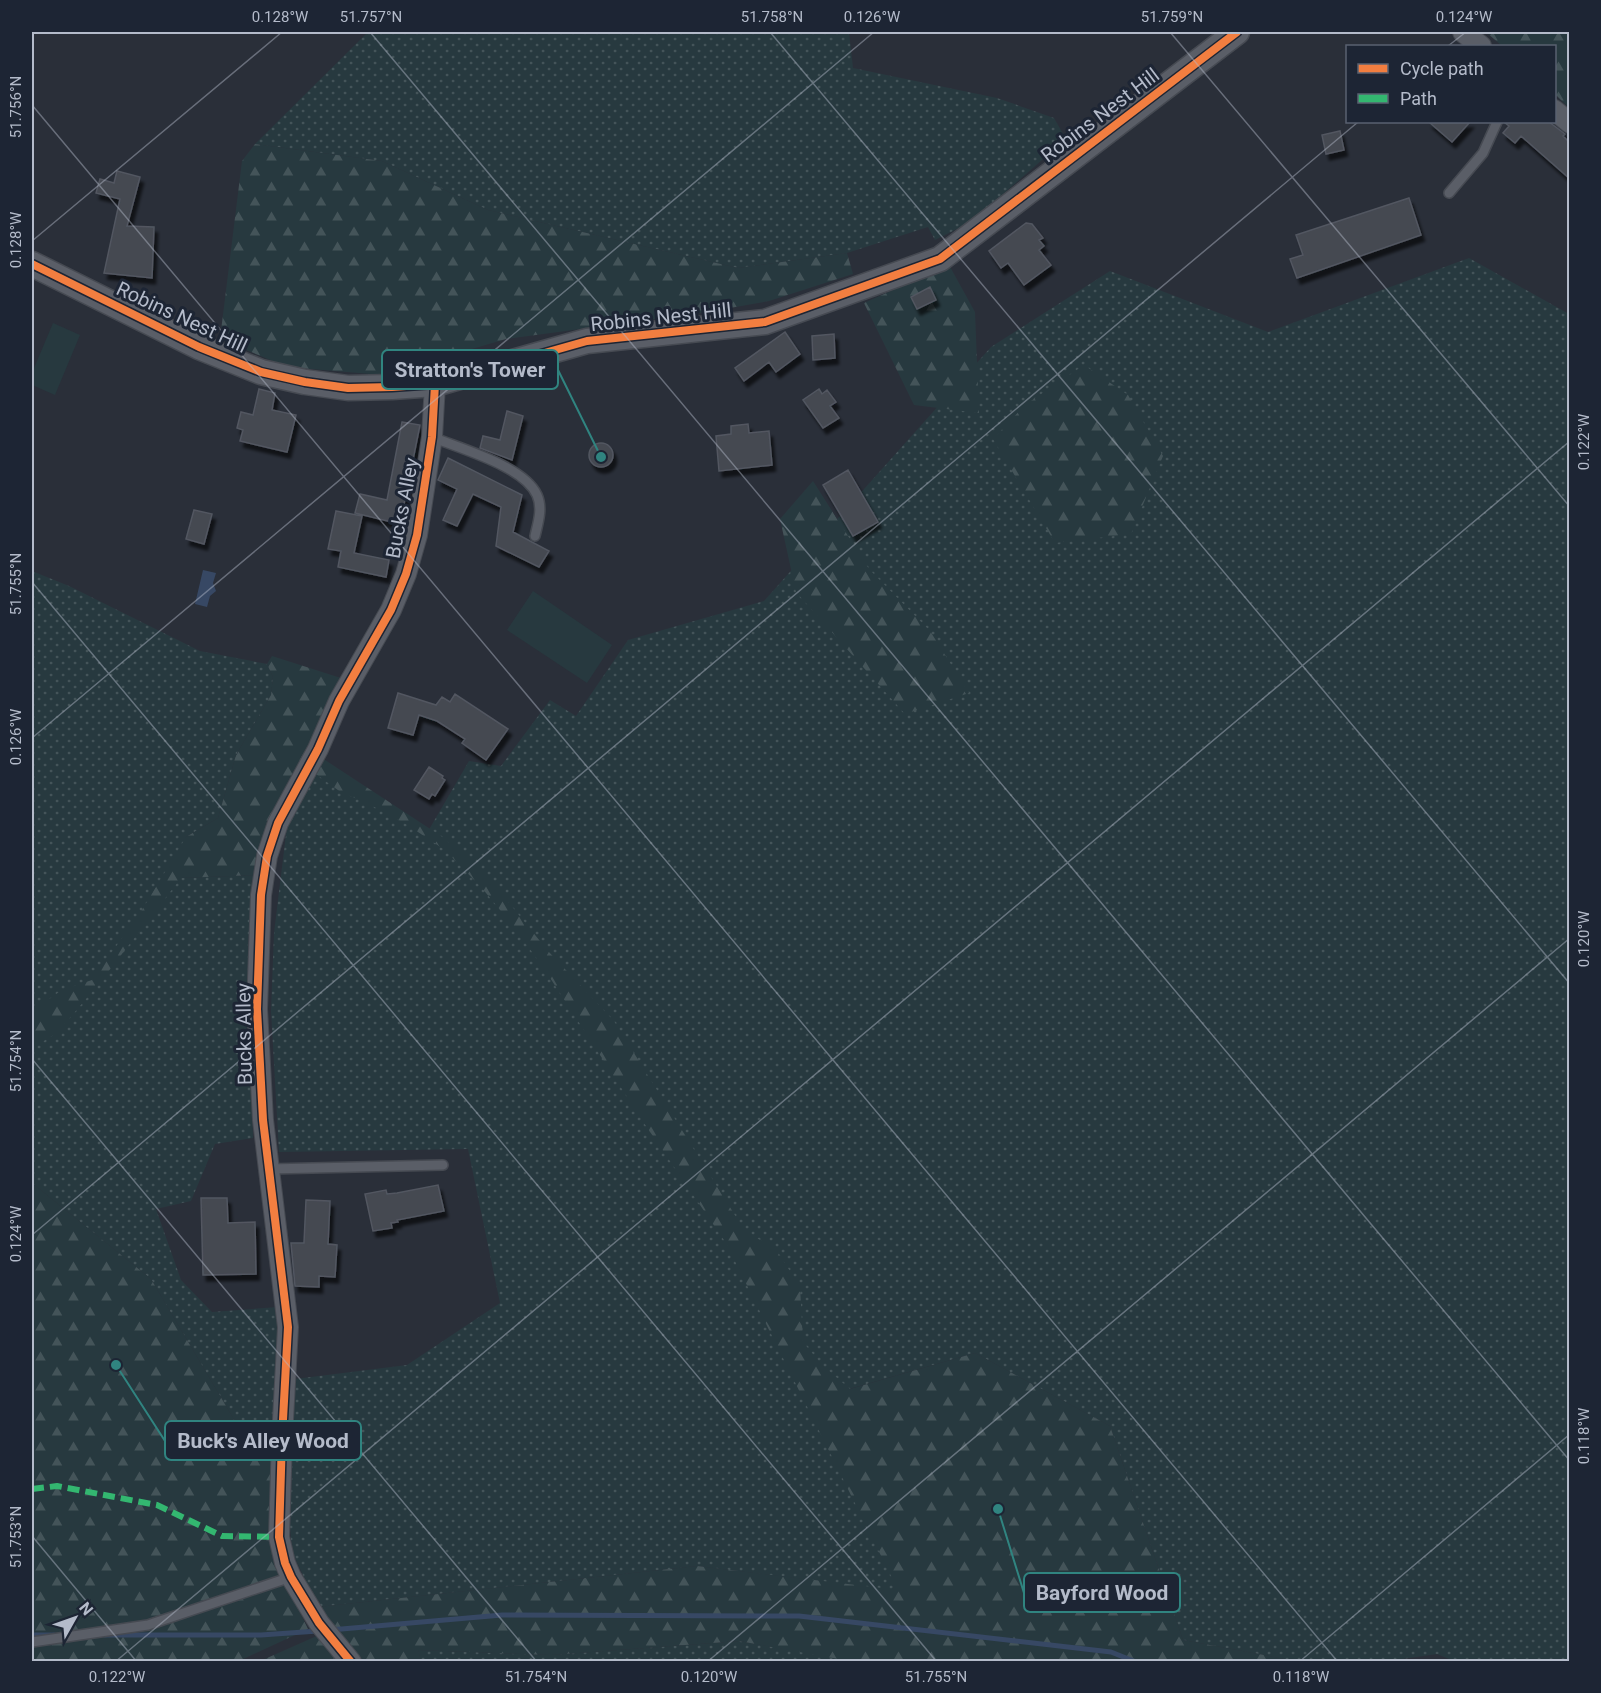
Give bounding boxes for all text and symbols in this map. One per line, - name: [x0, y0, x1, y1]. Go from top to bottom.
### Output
- text: 0.128°W: [252, 8, 308, 26]
- text: 51.757°N: [340, 8, 402, 26]
- text: 51.758°N: [741, 8, 803, 26]
- text: 0.126°W: [844, 8, 900, 26]
- text: 51.759°N: [1141, 8, 1203, 26]
- text: 0.124°W: [1436, 8, 1492, 26]
- legend: [1346, 45, 1556, 123]
- text: Cycle path: [1400, 58, 1484, 79]
- street label: Robins Nest Hill: [1036, 63, 1164, 167]
- text: 51.756°N: [7, 76, 25, 138]
- text: Path: [1400, 88, 1437, 109]
- text: 0.128°W: [7, 212, 25, 268]
- street label: Robins Nest Hill: [113, 276, 251, 358]
- street label: Robins Nest Hill: [589, 298, 733, 336]
- callout: Stratton's Tower: [382, 350, 558, 389]
- text: Stratton's Tower: [395, 358, 546, 382]
- text: 0.122°W: [1575, 414, 1593, 470]
- street label: Bucks Alley: [380, 455, 424, 560]
- text: 51.755°N: [7, 553, 25, 615]
- text: 0.126°W: [7, 709, 25, 765]
- text: 0.120°W: [1575, 911, 1593, 967]
- street label: Bucks Alley: [231, 982, 257, 1085]
- text: 51.754°N: [7, 1030, 25, 1092]
- text: 0.124°W: [7, 1206, 25, 1262]
- text: 0.118°W: [1575, 1408, 1593, 1464]
- callout: Buck's Alley Wood: [165, 1421, 361, 1460]
- text: Buck's Alley Wood: [177, 1429, 349, 1453]
- text: 51.753°N: [7, 1506, 25, 1568]
- callout: Bayford Wood: [1024, 1573, 1180, 1612]
- text: Bayford Wood: [1036, 1581, 1168, 1605]
- north arrow: [45, 1588, 105, 1648]
- text: N: [75, 1598, 97, 1619]
- text: 0.122°W: [89, 1668, 145, 1686]
- text: 51.754°N: [505, 1668, 567, 1686]
- text: 0.120°W: [681, 1668, 737, 1686]
- text: 51.755°N: [905, 1668, 967, 1686]
- text: 0.118°W: [1273, 1668, 1329, 1686]

